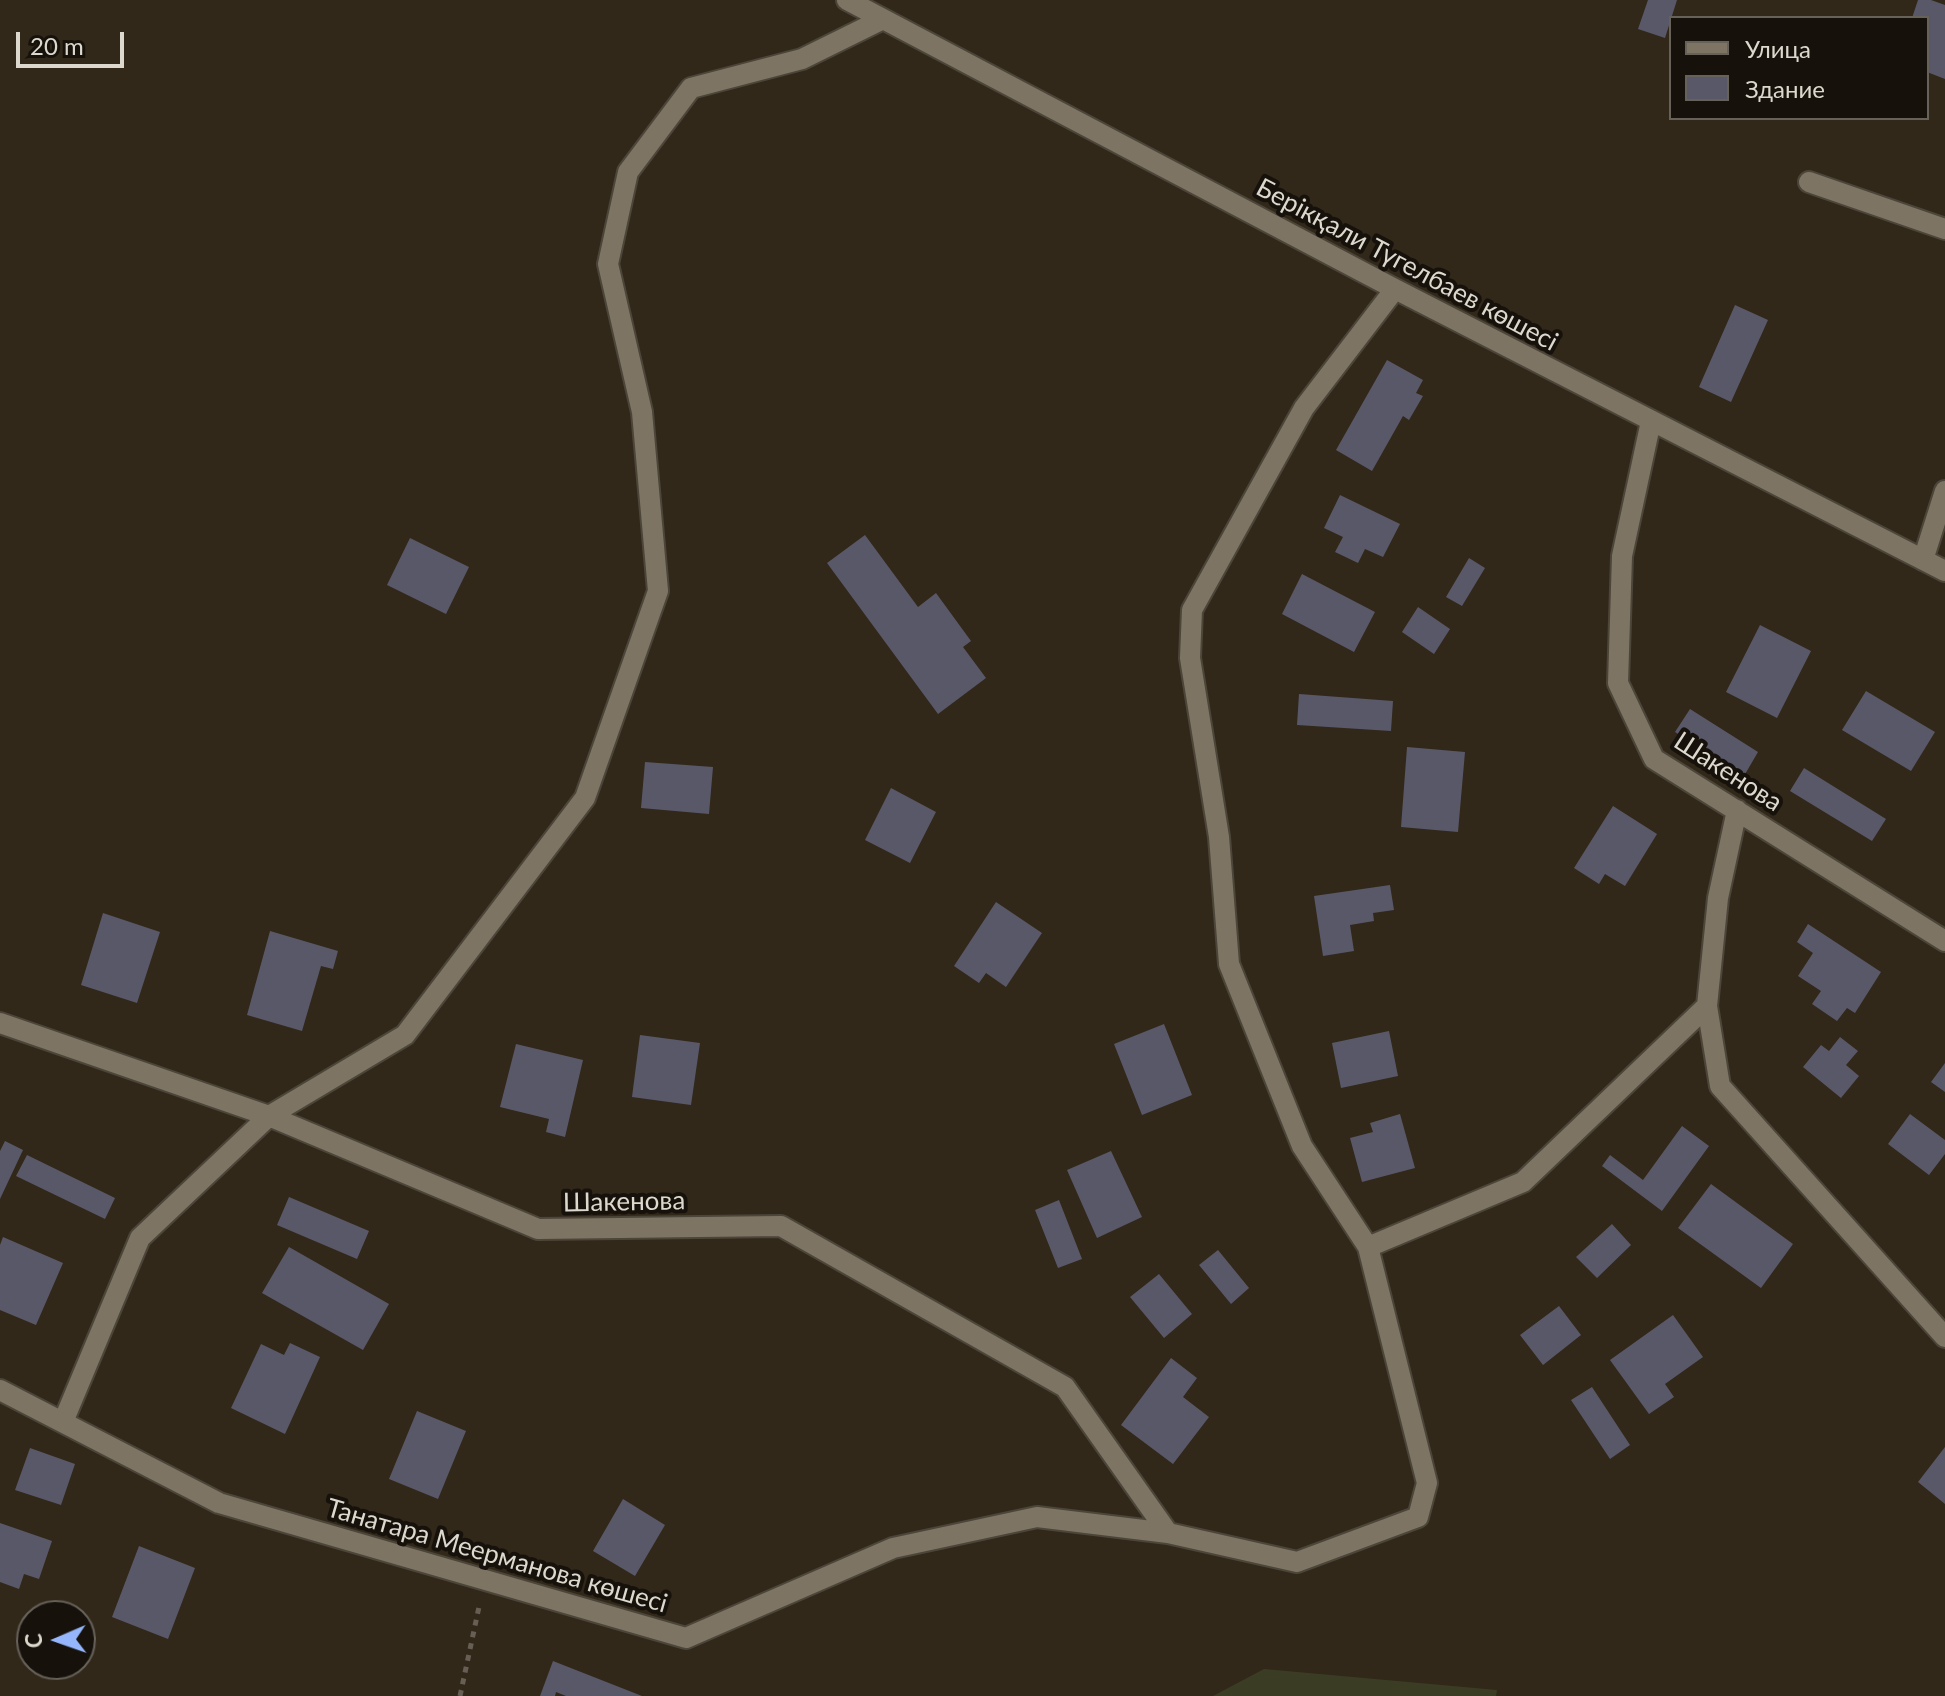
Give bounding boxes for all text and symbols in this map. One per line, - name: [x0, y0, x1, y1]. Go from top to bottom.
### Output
- scale bar: [20, 16, 128, 66]
- legend: [1669, 16, 1929, 120]
- text: 20 m: [30, 31, 84, 60]
- text: Улица: [1745, 34, 1811, 63]
- text: Здание: [1745, 74, 1825, 103]
- street label: Берікқали Түгелбаев көшесі: [1251, 172, 1563, 358]
- street label: Шакенова: [1668, 726, 1788, 818]
- street label: Шакенова: [563, 1185, 685, 1219]
- street label: Танатара Меерманова көшесі: [323, 1492, 671, 1620]
- north arrow: [16, 1600, 96, 1680]
- text: С: [20, 1633, 47, 1649]

